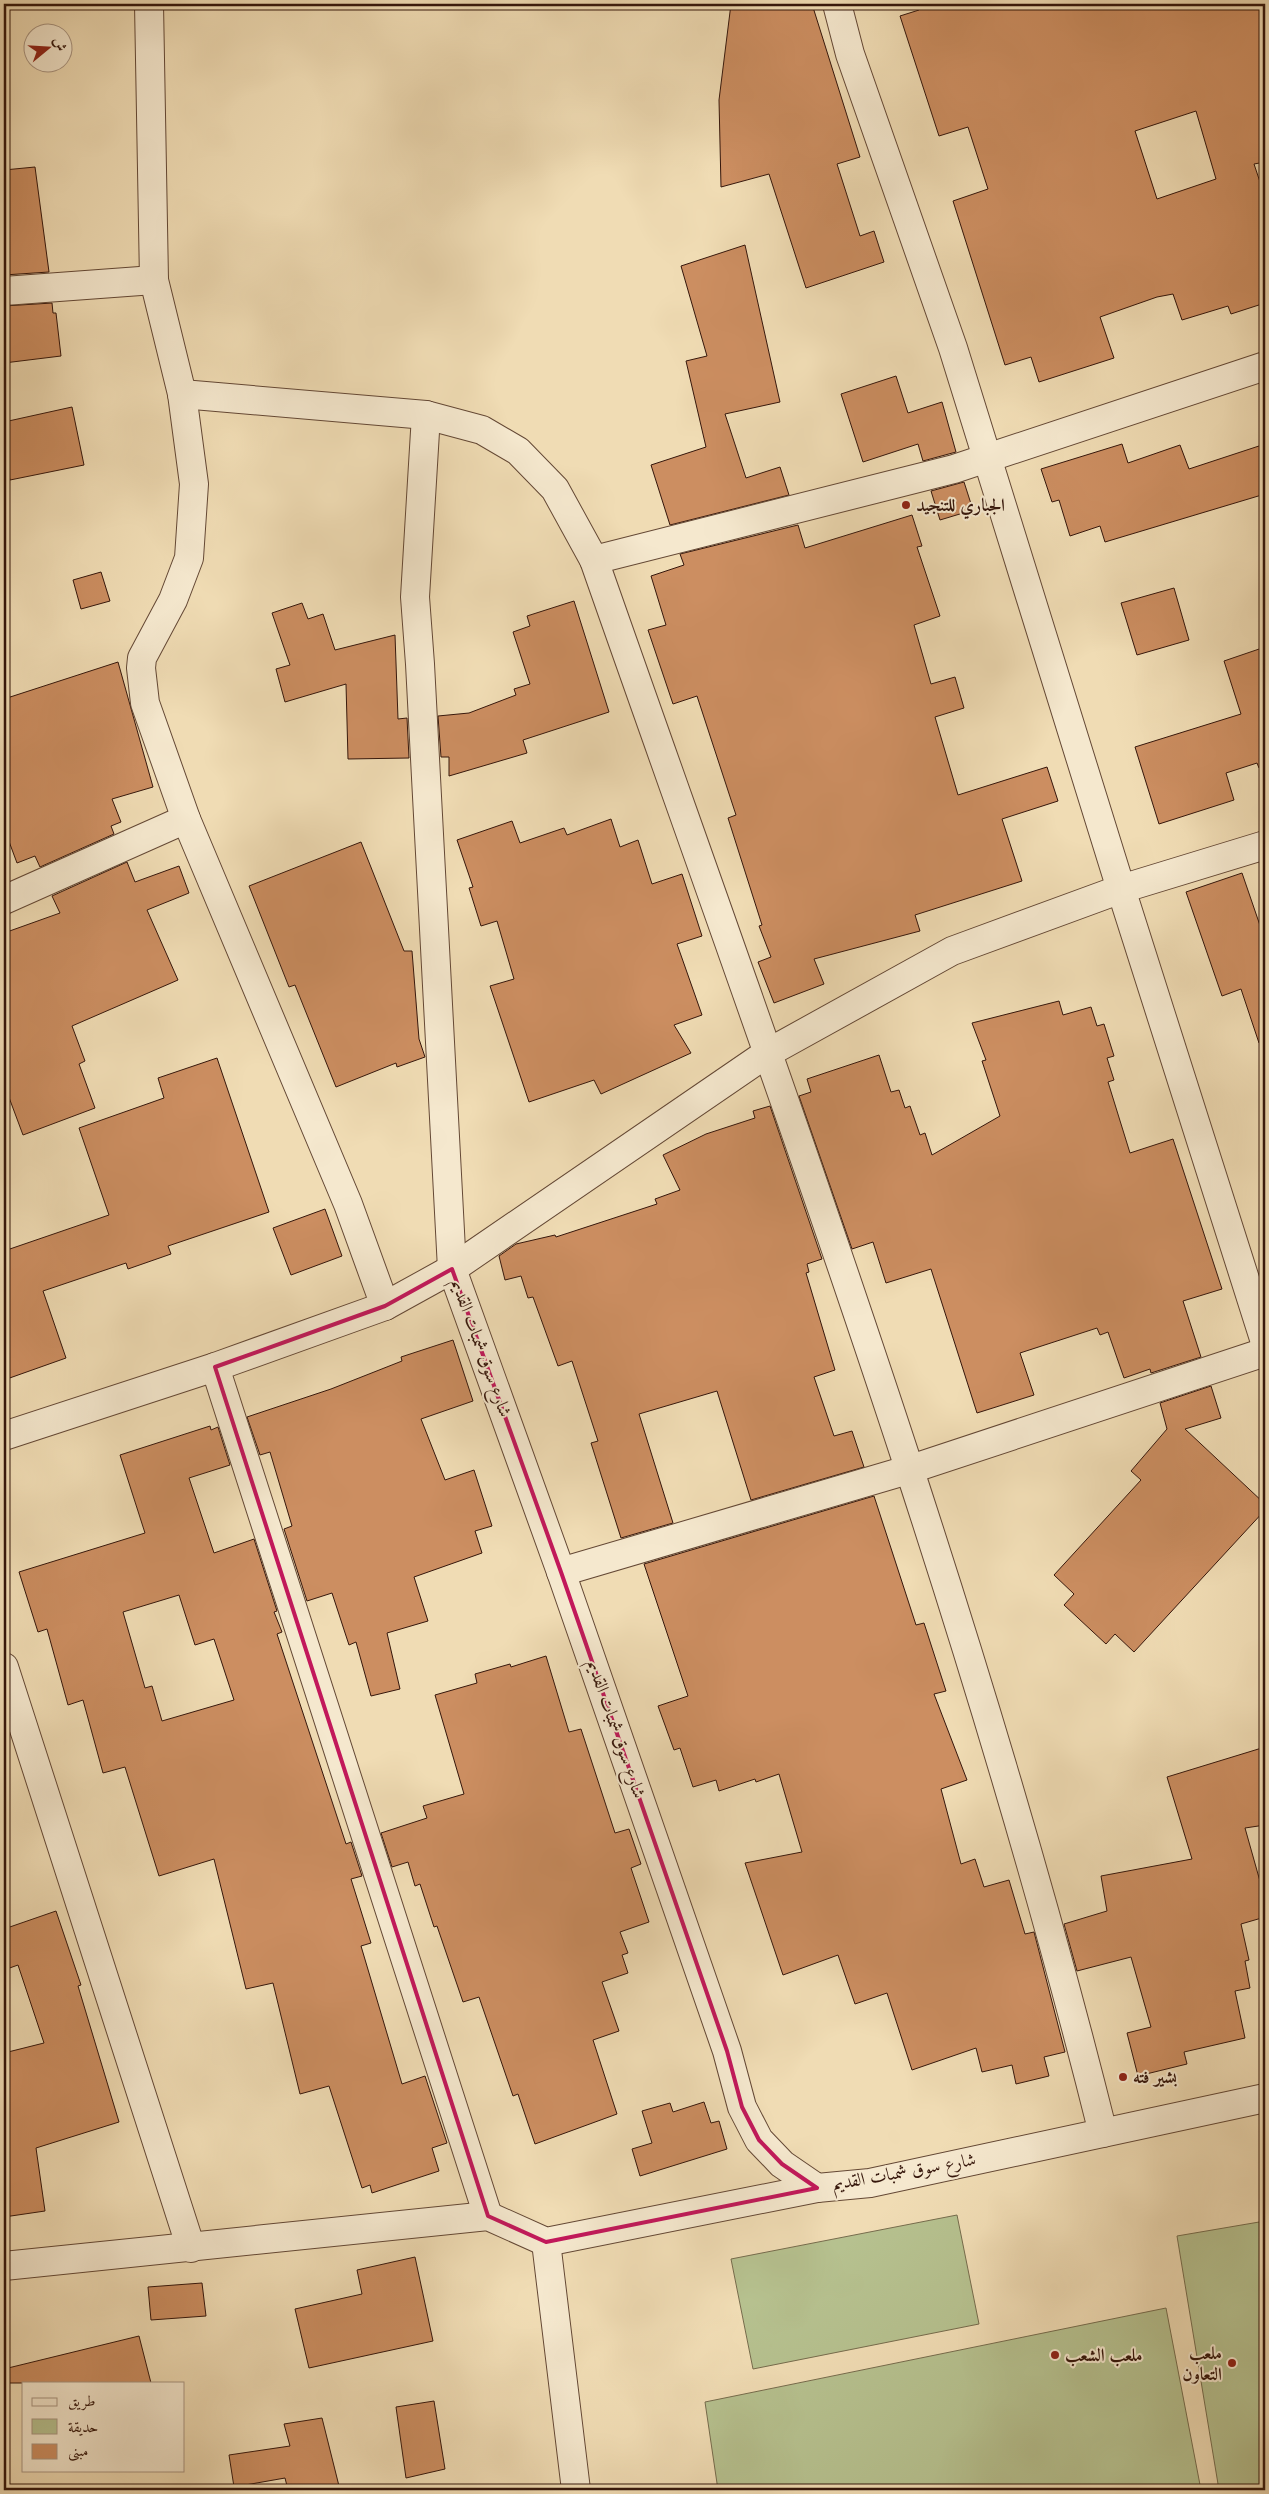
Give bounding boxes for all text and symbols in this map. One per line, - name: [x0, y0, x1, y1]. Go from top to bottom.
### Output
- north arrow: [22, 22, 72, 72]
- text: ش: [49, 35, 71, 54]
- place label: الجباري للتنجيد: [916, 493, 1005, 520]
- marker: الجباري للتنجيد: [900, 499, 912, 511]
- street label: شارع سوق شمبات القديم: [442, 1275, 518, 1422]
- street label: شارع سوق شمبات القديم: [578, 1656, 651, 1803]
- place label: بشير فته: [1133, 2065, 1177, 2090]
- marker: بشير فته: [1117, 2071, 1129, 2083]
- street label: شارع سوق شمبات القديم: [830, 2147, 978, 2200]
- place label: ملعب التعاون: [1182, 2341, 1222, 2387]
- place label: ملعب الشعب: [1065, 2343, 1143, 2368]
- marker: ملعب الشعب: [1049, 2349, 1061, 2361]
- marker: ملعب التعاون: [1226, 2357, 1238, 2369]
- legend: [22, 2382, 185, 2472]
- text: طريق: [68, 2391, 95, 2411]
- text: حديقة: [68, 2417, 98, 2437]
- text: مبنى: [68, 2441, 88, 2462]

